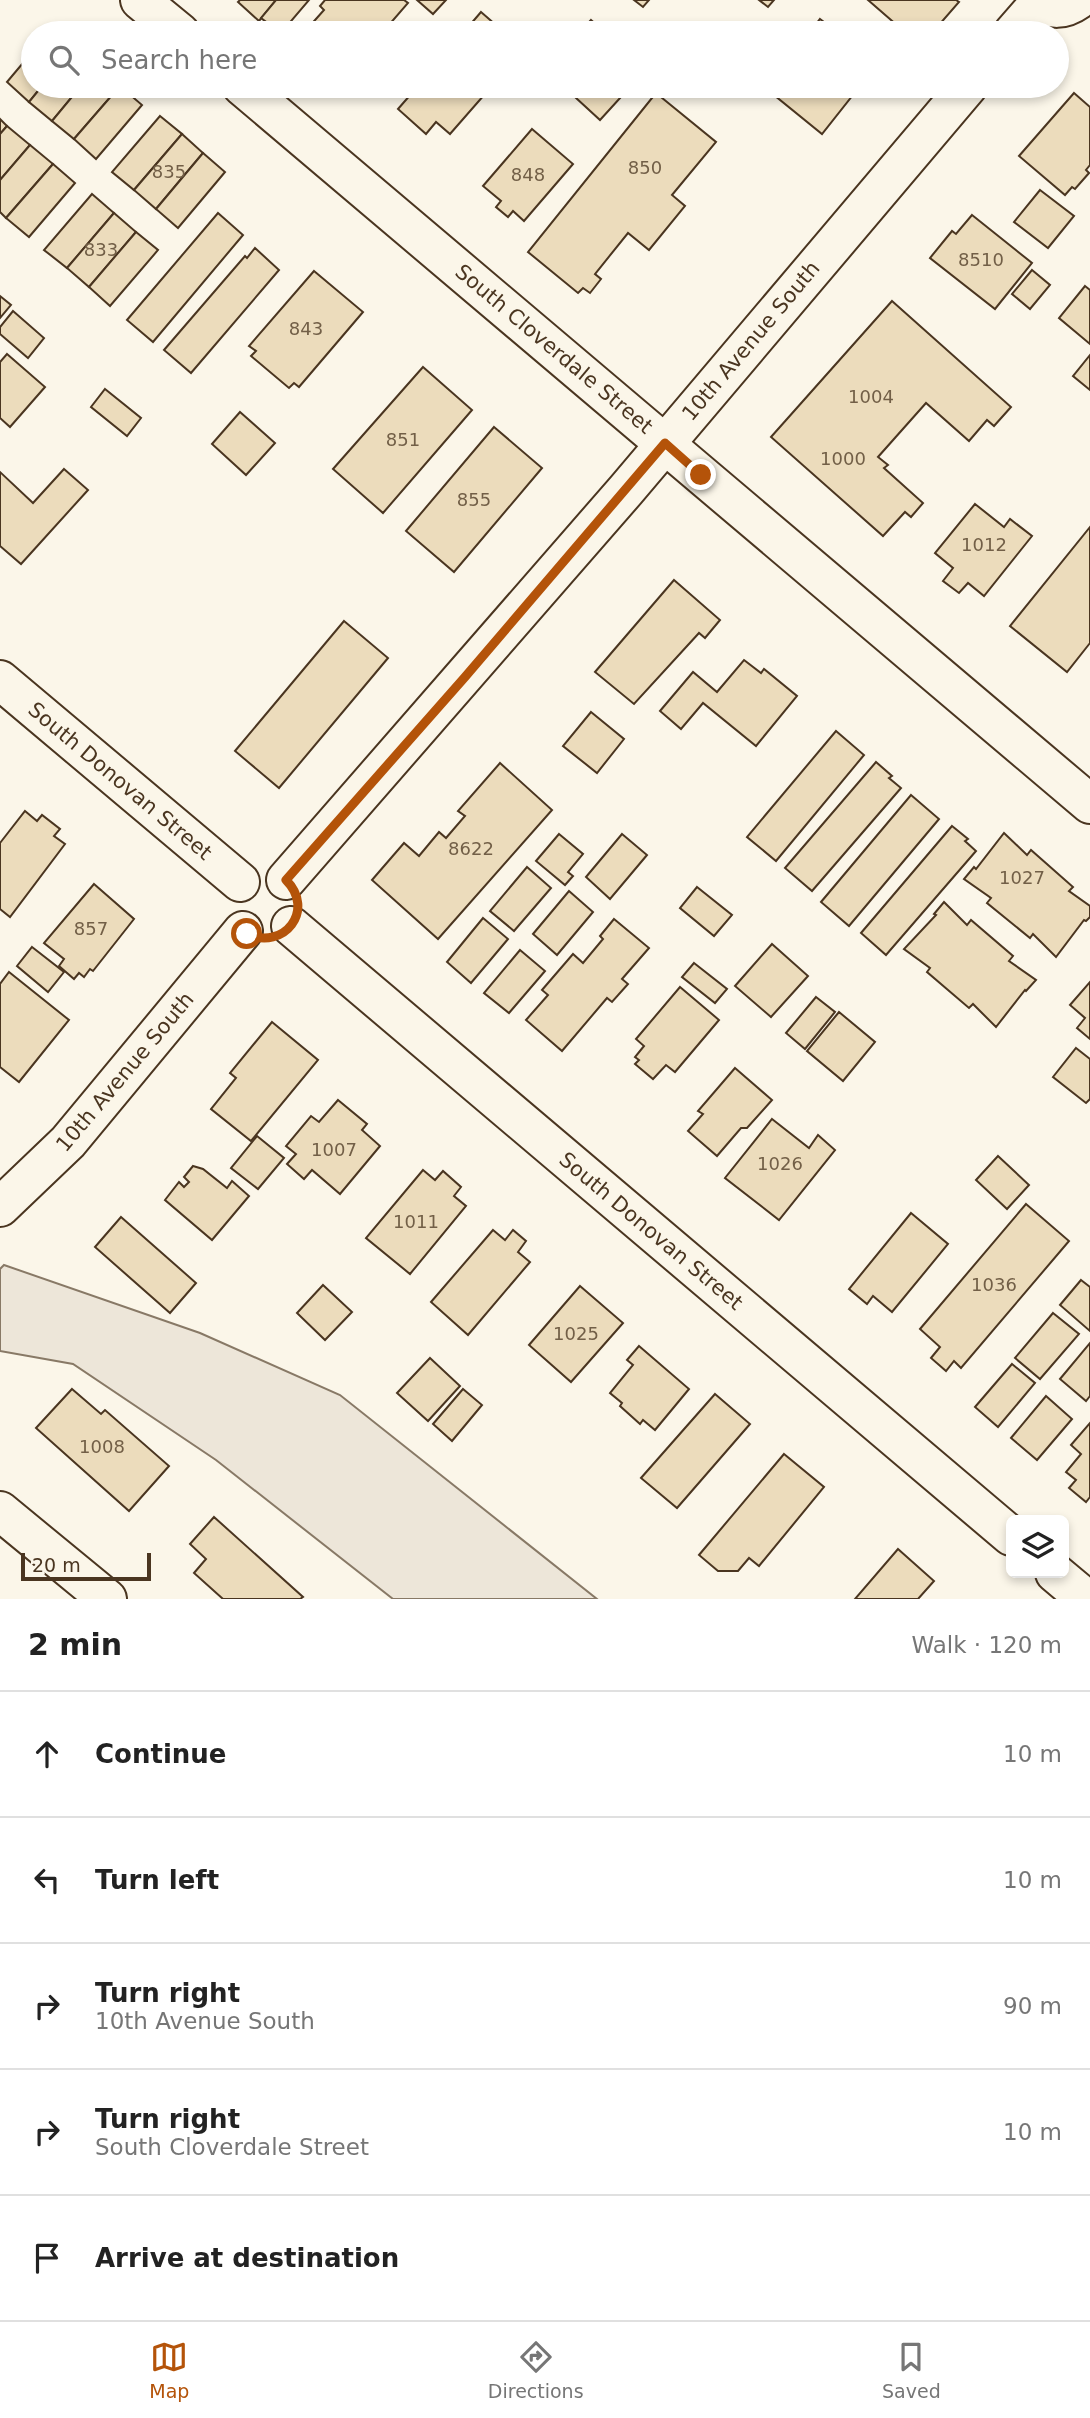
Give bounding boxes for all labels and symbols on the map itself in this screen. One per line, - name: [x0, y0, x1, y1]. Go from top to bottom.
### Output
- house number: 850: [628, 157, 662, 178]
- house number: 835: [152, 161, 186, 182]
- house number: 848: [511, 164, 545, 185]
- house number: 833: [84, 239, 118, 260]
- house number: 8510: [958, 249, 1004, 270]
- street label: 10th Avenue South: [677, 256, 825, 426]
- street label: South Cloverdale Street: [450, 259, 658, 439]
- house number: 843: [289, 318, 323, 339]
- house number: 1004: [848, 386, 894, 407]
- house number: 851: [386, 429, 420, 450]
- house number: 1000: [820, 448, 866, 469]
- route end: [685, 459, 716, 490]
- house number: 855: [457, 489, 491, 510]
- house number: 1012: [961, 534, 1007, 555]
- street label: South Donovan Street: [23, 697, 217, 865]
- house number: 8622: [448, 838, 494, 859]
- house number: 1027: [999, 867, 1045, 888]
- house number: 857: [74, 918, 108, 939]
- route start: [231, 918, 262, 949]
- street label: 10th Avenue South: [51, 987, 199, 1157]
- house number: 1007: [311, 1139, 357, 1160]
- street label: South Donovan Street: [554, 1147, 748, 1315]
- house number: 1026: [757, 1153, 803, 1174]
- house number: 1011: [393, 1211, 439, 1232]
- house number: 1036: [971, 1274, 1017, 1295]
- house number: 1025: [553, 1323, 599, 1344]
- house number: 1008: [79, 1436, 125, 1457]
- scale bar: [21, 1550, 150, 1582]

